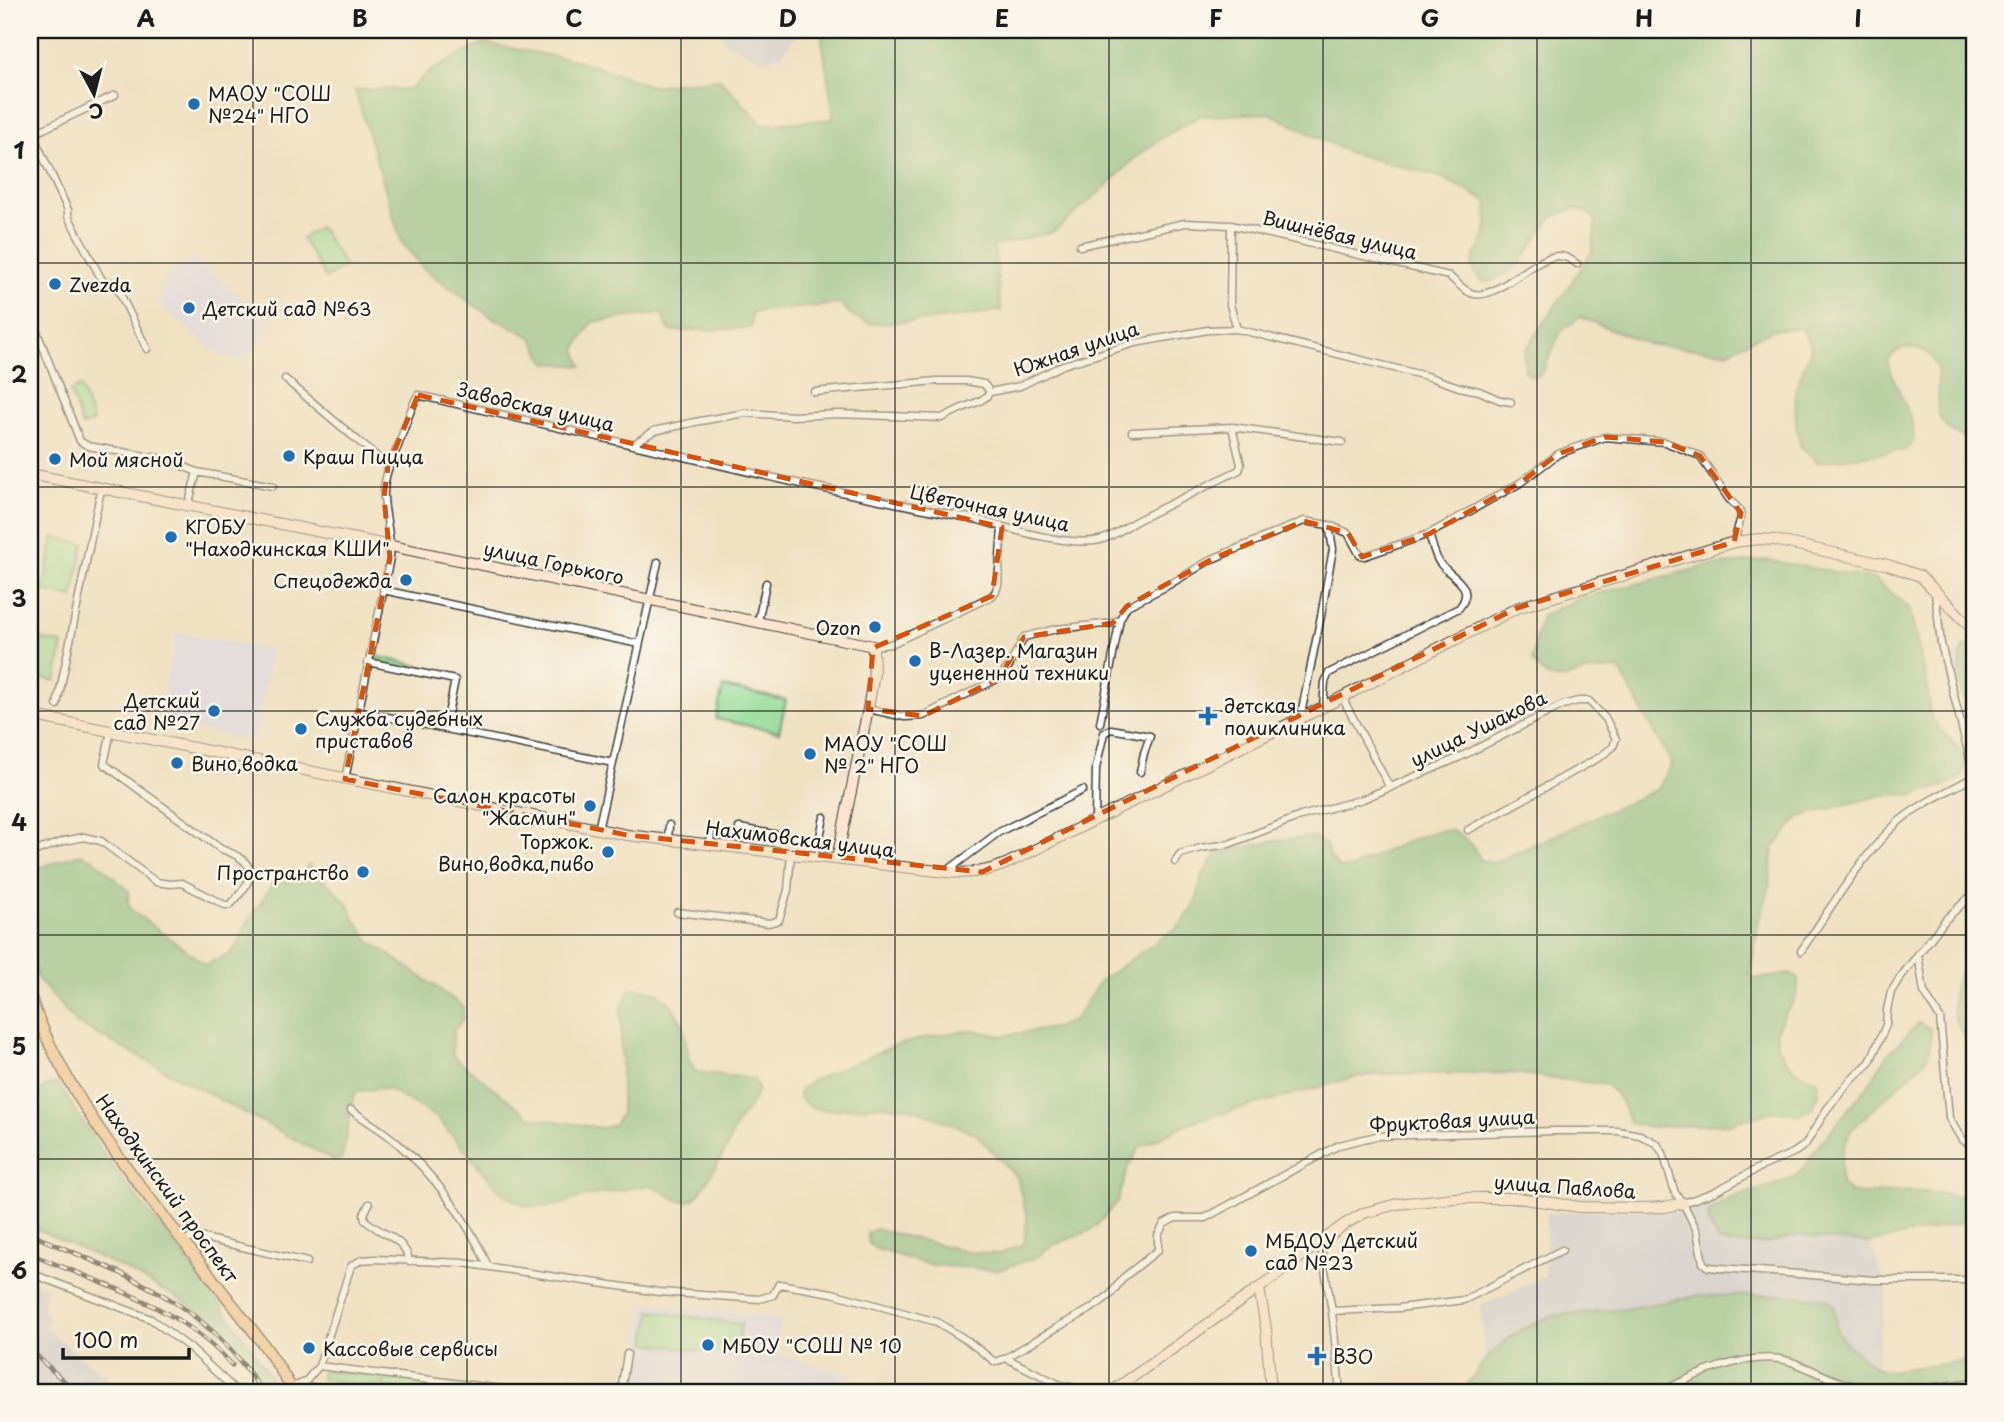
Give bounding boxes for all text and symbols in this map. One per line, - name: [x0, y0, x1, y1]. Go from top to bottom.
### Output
- text: A: [137, 0, 155, 35]
- text: B: [352, 0, 368, 35]
- text: C: [565, 0, 583, 35]
- text: D: [779, 0, 797, 35]
- text: E: [995, 0, 1009, 35]
- text: F: [1209, 0, 1223, 35]
- text: G: [1421, 0, 1439, 35]
- text: H: [1635, 0, 1653, 35]
- text: I: [1854, 0, 1862, 35]
- north arrow: [60, 60, 130, 130]
- place label: МАОУ "СОШ №24" НГО: [208, 79, 331, 129]
- marker: МАОУ "СОШ №24" НГО: [186, 96, 202, 112]
- text: С: [87, 97, 105, 127]
- text: 1: [14, 132, 25, 167]
- street label: Вишнёвая улица: [1260, 203, 1420, 265]
- place label: Zvezda: [69, 270, 132, 298]
- marker: Zvezda: [47, 276, 63, 292]
- place label: Детский сад №63: [202, 294, 372, 322]
- marker: Детский сад №63: [181, 300, 197, 316]
- street label: Южная улица: [1010, 313, 1142, 383]
- text: 2: [11, 356, 27, 391]
- street label: Заводская улица: [455, 374, 617, 438]
- place label: Краш Пицца: [303, 442, 424, 470]
- place label: Мой мясной: [69, 445, 184, 473]
- marker: Краш Пицца: [281, 448, 297, 464]
- marker: Мой мясной: [47, 451, 63, 467]
- street label: Цветочная улица: [908, 476, 1072, 538]
- place label: КГОБУ "Находкинская КШИ": [185, 512, 390, 562]
- marker: КГОБУ "Находкинская КШИ": [163, 529, 179, 545]
- street label: улица Горького: [481, 533, 627, 591]
- place label: Спецодежда: [273, 566, 392, 594]
- marker: Спецодежда: [398, 572, 414, 588]
- text: 3: [11, 580, 27, 615]
- place label: Ozon: [816, 613, 861, 641]
- marker: Ozon: [867, 619, 883, 635]
- place label: В-Лазер. Магазин уцененной техники: [929, 636, 1110, 686]
- marker: В-Лазер. Магазин уцененной техники: [907, 653, 923, 669]
- street label: улица Ушакова: [1405, 683, 1551, 773]
- place label: Детский сад №27: [114, 686, 200, 736]
- place label: детская поликлиника: [1224, 691, 1345, 741]
- marker: Детский сад №27: [206, 703, 222, 719]
- place label: Служба судебных приставов: [315, 704, 483, 754]
- marker: детская поликлиника: [1198, 706, 1218, 726]
- marker: Служба судебных приставов: [293, 721, 309, 737]
- place label: МАОУ "СОШ № 2" НГО: [824, 729, 947, 779]
- marker: МАОУ "СОШ № 2" НГО: [802, 746, 818, 762]
- place label: Вино,водка: [191, 749, 298, 777]
- marker: Вино,водка: [169, 755, 185, 771]
- place label: Салон красоты "Жасмин": [433, 781, 576, 831]
- marker: Салон красоты "Жасмин": [582, 798, 598, 814]
- text: 4: [11, 804, 27, 839]
- street label: Нахимовская улица: [704, 813, 896, 863]
- place label: Торжок. Вино,водка,пиво: [438, 827, 594, 877]
- marker: Торжок. Вино,водка,пиво: [600, 844, 616, 860]
- place label: Пространство: [217, 858, 349, 886]
- marker: Пространство: [355, 864, 371, 880]
- text: 5: [12, 1028, 26, 1063]
- street label: Находкинский проспект: [90, 1088, 247, 1289]
- street label: Фруктовая улица: [1369, 1102, 1535, 1138]
- street label: улица Павлова: [1493, 1167, 1637, 1205]
- place label: МБДОУ Детский сад №23: [1265, 1226, 1418, 1276]
- marker: МБДОУ Детский сад №23: [1243, 1243, 1259, 1259]
- text: 6: [11, 1252, 27, 1287]
- scale bar: [63, 1317, 189, 1361]
- text: 100 m: [74, 1323, 138, 1355]
- place label: МБОУ "СОШ № 10: [722, 1331, 902, 1359]
- place label: Кассовые сервисы: [323, 1334, 498, 1362]
- marker: МБОУ "СОШ № 10: [700, 1337, 716, 1353]
- marker: Кассовые сервисы: [301, 1340, 317, 1356]
- place label: ВЗО: [1333, 1342, 1373, 1370]
- marker: ВЗО: [1307, 1346, 1327, 1366]

